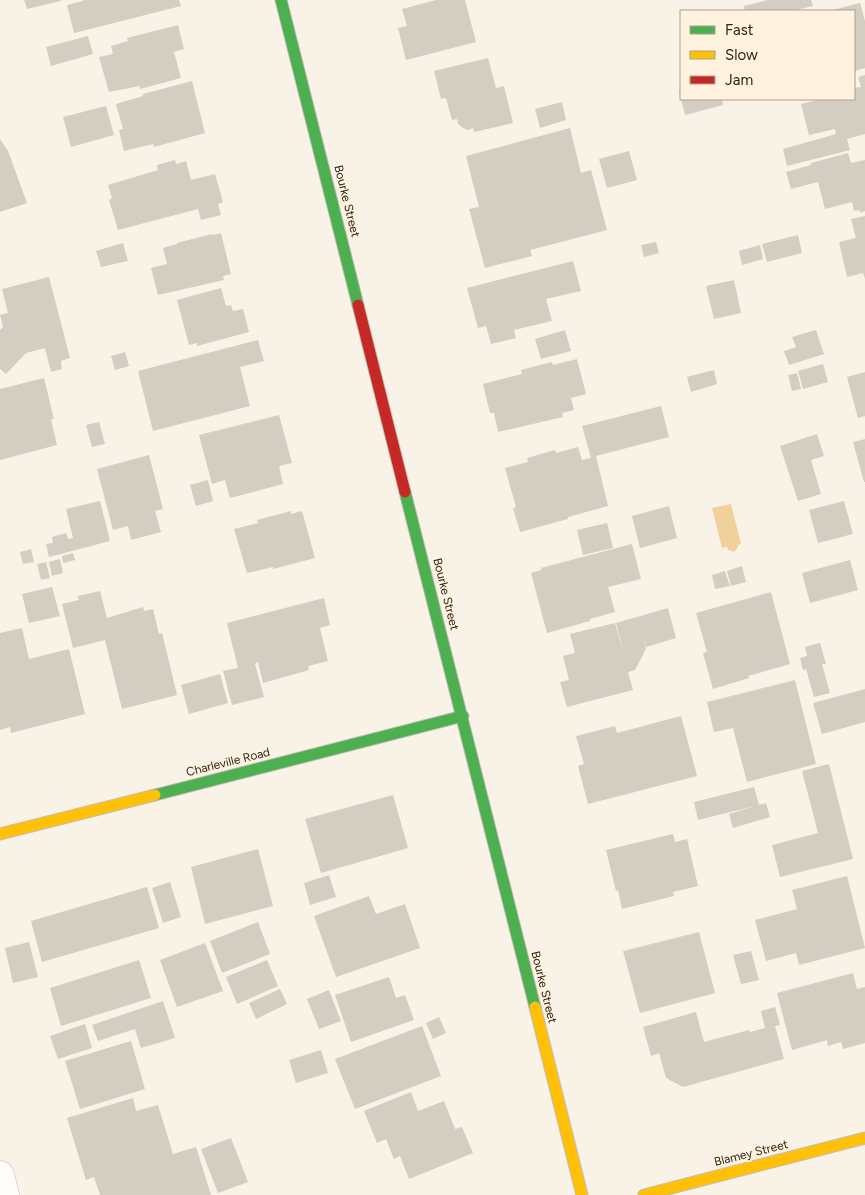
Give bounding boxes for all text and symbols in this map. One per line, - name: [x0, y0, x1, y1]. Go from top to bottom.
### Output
- legend: [680, 10, 855, 100]
- text: Fast: [725, 21, 754, 39]
- text: Slow: [725, 46, 758, 64]
- text: Jam: [725, 71, 753, 89]
- street label: Bourke Street: [331, 163, 363, 239]
- street label: Bourke Street: [430, 556, 462, 632]
- street label: Charleville Road: [185, 745, 271, 779]
- street label: Bourke Street: [528, 949, 560, 1025]
- street label: Blamey Street: [713, 1137, 790, 1169]

